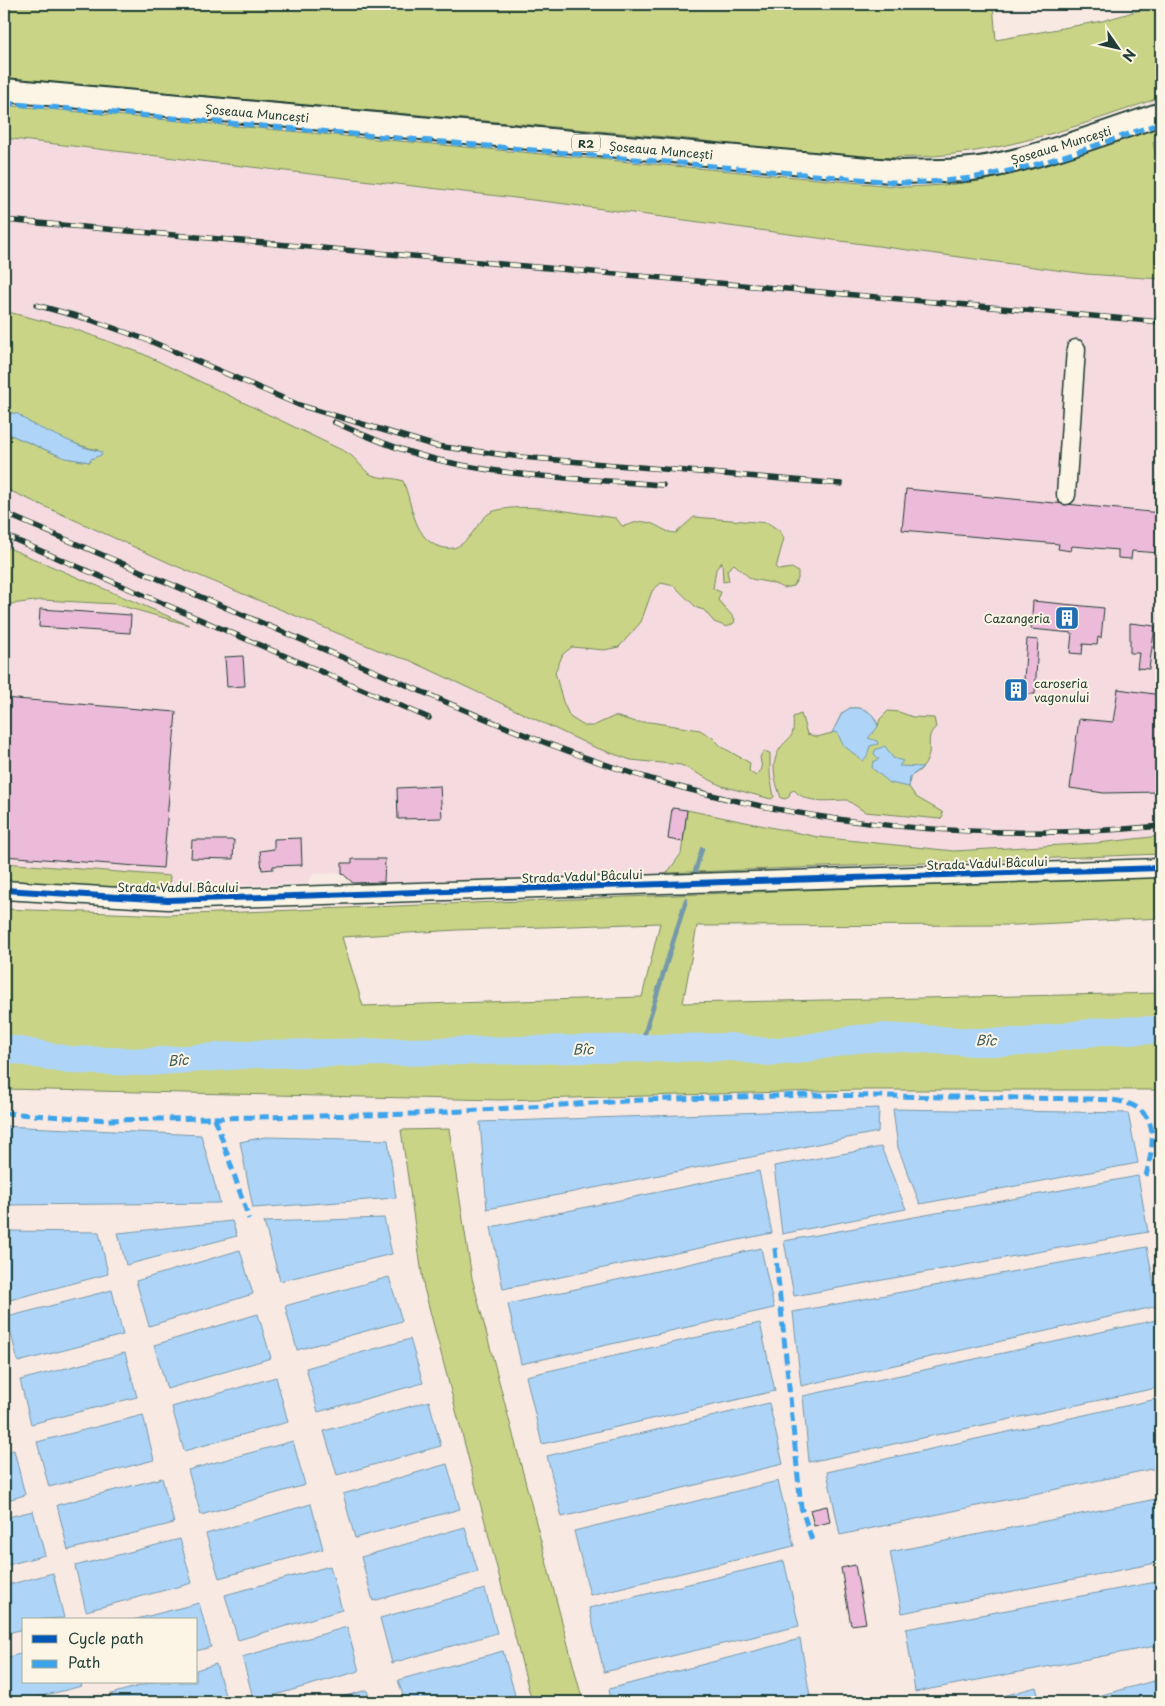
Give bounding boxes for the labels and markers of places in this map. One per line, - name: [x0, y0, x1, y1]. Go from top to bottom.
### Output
- building icon: Cazangeria: [1054, 605, 1080, 631]
- place label: Cazangeria: [984, 609, 1050, 627]
- place label: caroseria vagonului: [1034, 674, 1089, 706]
- building icon: caroseria vagonului: [1003, 677, 1029, 703]

